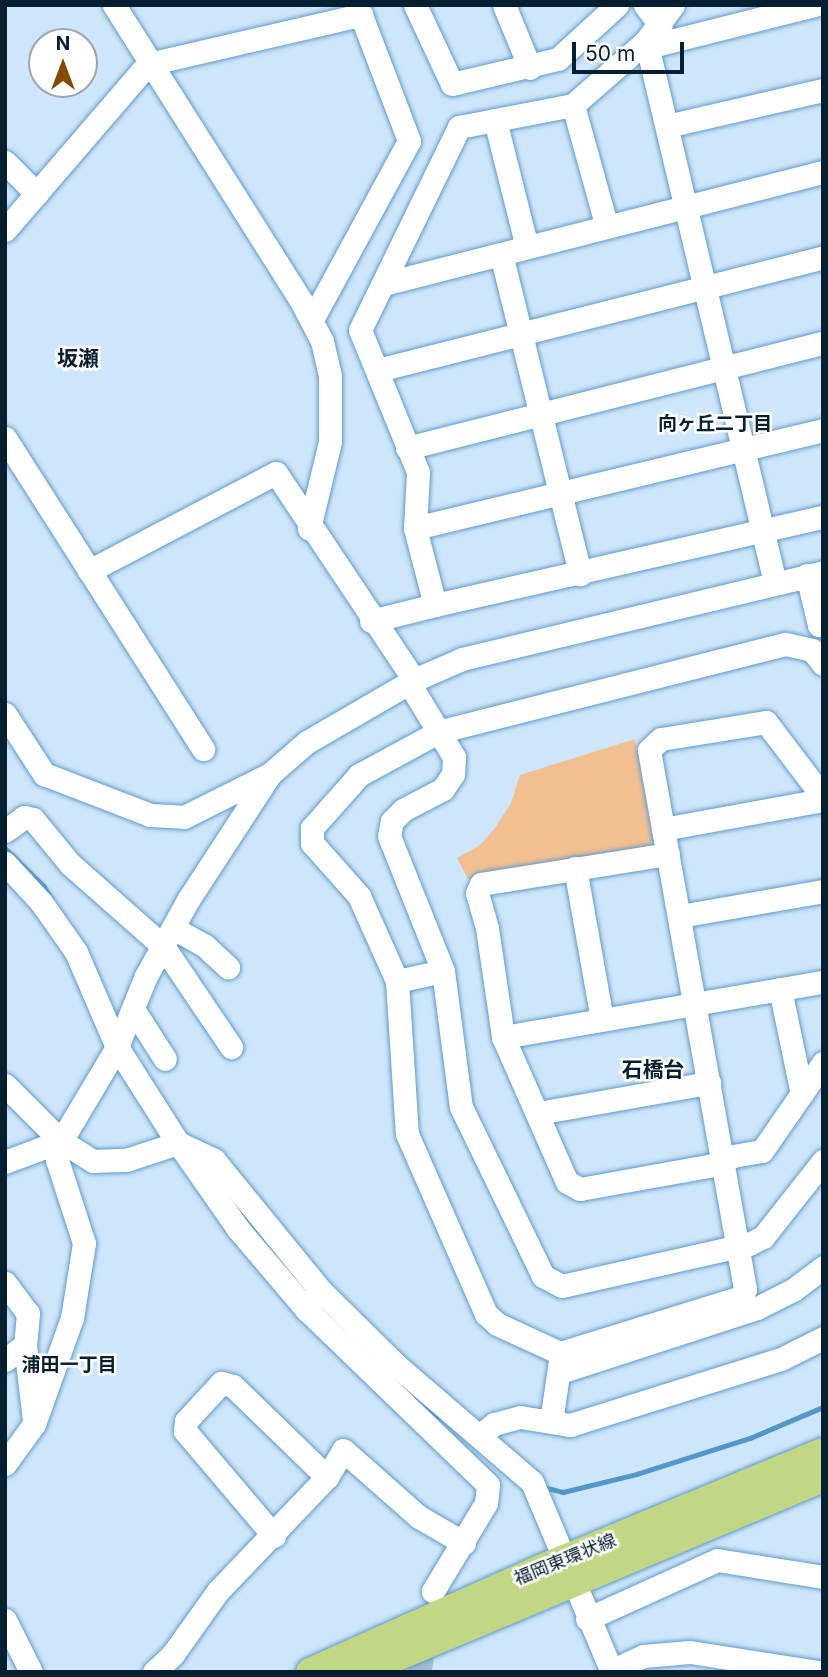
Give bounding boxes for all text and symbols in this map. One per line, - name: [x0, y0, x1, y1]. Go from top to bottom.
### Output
- north arrow: [28, 28, 98, 98]
- scale bar: [576, 28, 688, 72]
- text: N: [56, 32, 70, 55]
- text: 50 m: [585, 41, 635, 66]
- district label: 坂瀬: [57, 346, 99, 372]
- district label: 向ヶ丘二丁目: [658, 413, 772, 435]
- district label: 石橋台: [622, 1057, 684, 1083]
- district label: 浦田一丁目: [22, 1354, 116, 1376]
- street label: 福岡東環状線: [511, 1530, 619, 1590]

